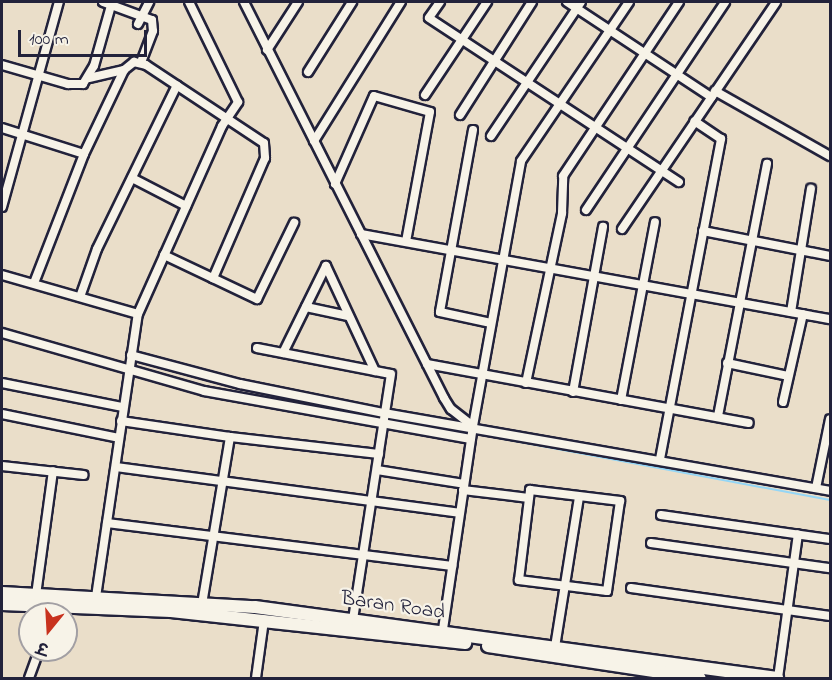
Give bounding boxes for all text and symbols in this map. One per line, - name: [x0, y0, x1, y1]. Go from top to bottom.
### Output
- scale bar: [21, 18, 150, 56]
- text: 100 m: [29, 27, 69, 53]
- street label: Baran Road: [339, 586, 447, 626]
- north arrow: [18, 602, 78, 662]
- text: उ: [34, 634, 52, 660]

